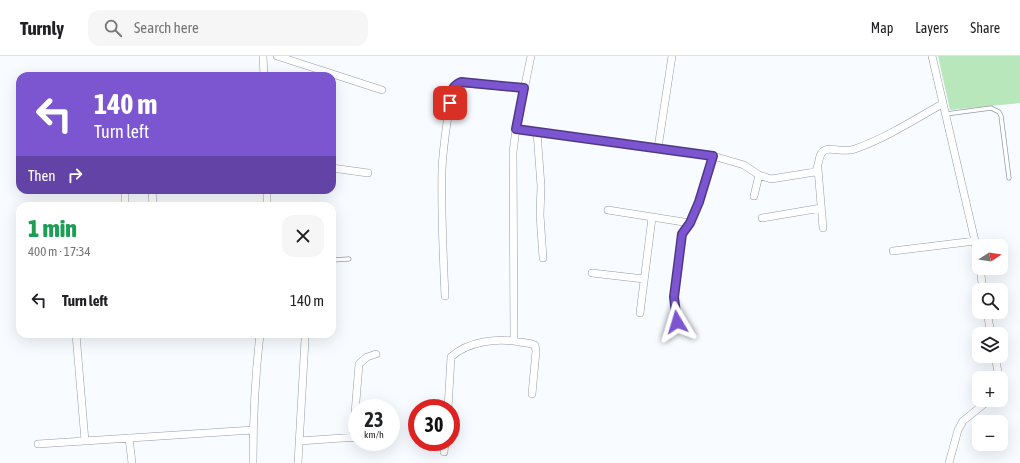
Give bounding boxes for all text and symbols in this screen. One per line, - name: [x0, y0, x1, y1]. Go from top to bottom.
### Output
- search box: [88, 10, 368, 46]
- text: Turnly: [20, 17, 64, 39]
- icon: search: [102, 17, 124, 39]
- text: Search here: [134, 19, 199, 36]
- text: Map: [871, 20, 893, 36]
- text: Layers: [915, 20, 948, 36]
- text: Share: [970, 20, 1000, 36]
- pin: [433, 86, 467, 120]
- icon: left: [28, 88, 80, 140]
- text: 140 m: [94, 88, 157, 120]
- icon: arrive: [439, 92, 461, 114]
- text: Turn left: [94, 121, 149, 142]
- icon: right: [64, 164, 86, 186]
- text: Then: [28, 167, 56, 184]
- text: 1 min: [28, 215, 77, 242]
- button: close: [282, 215, 324, 257]
- north arrow: [972, 239, 1008, 275]
- map controls: [972, 239, 1008, 451]
- text: 400 m · 17:34: [28, 244, 91, 259]
- button: search: [972, 283, 1008, 319]
- icon: left: [28, 289, 50, 311]
- text: Turn left: [62, 292, 108, 309]
- text: 140 m: [290, 292, 324, 309]
- position arrow: [656, 301, 698, 343]
- button: layers: [972, 327, 1008, 363]
- button: +: [972, 371, 1008, 407]
- speed limit sign: 30: [408, 399, 460, 451]
- text: 23: [365, 408, 383, 431]
- button: −: [972, 415, 1008, 451]
- text: km/h: [364, 429, 384, 440]

